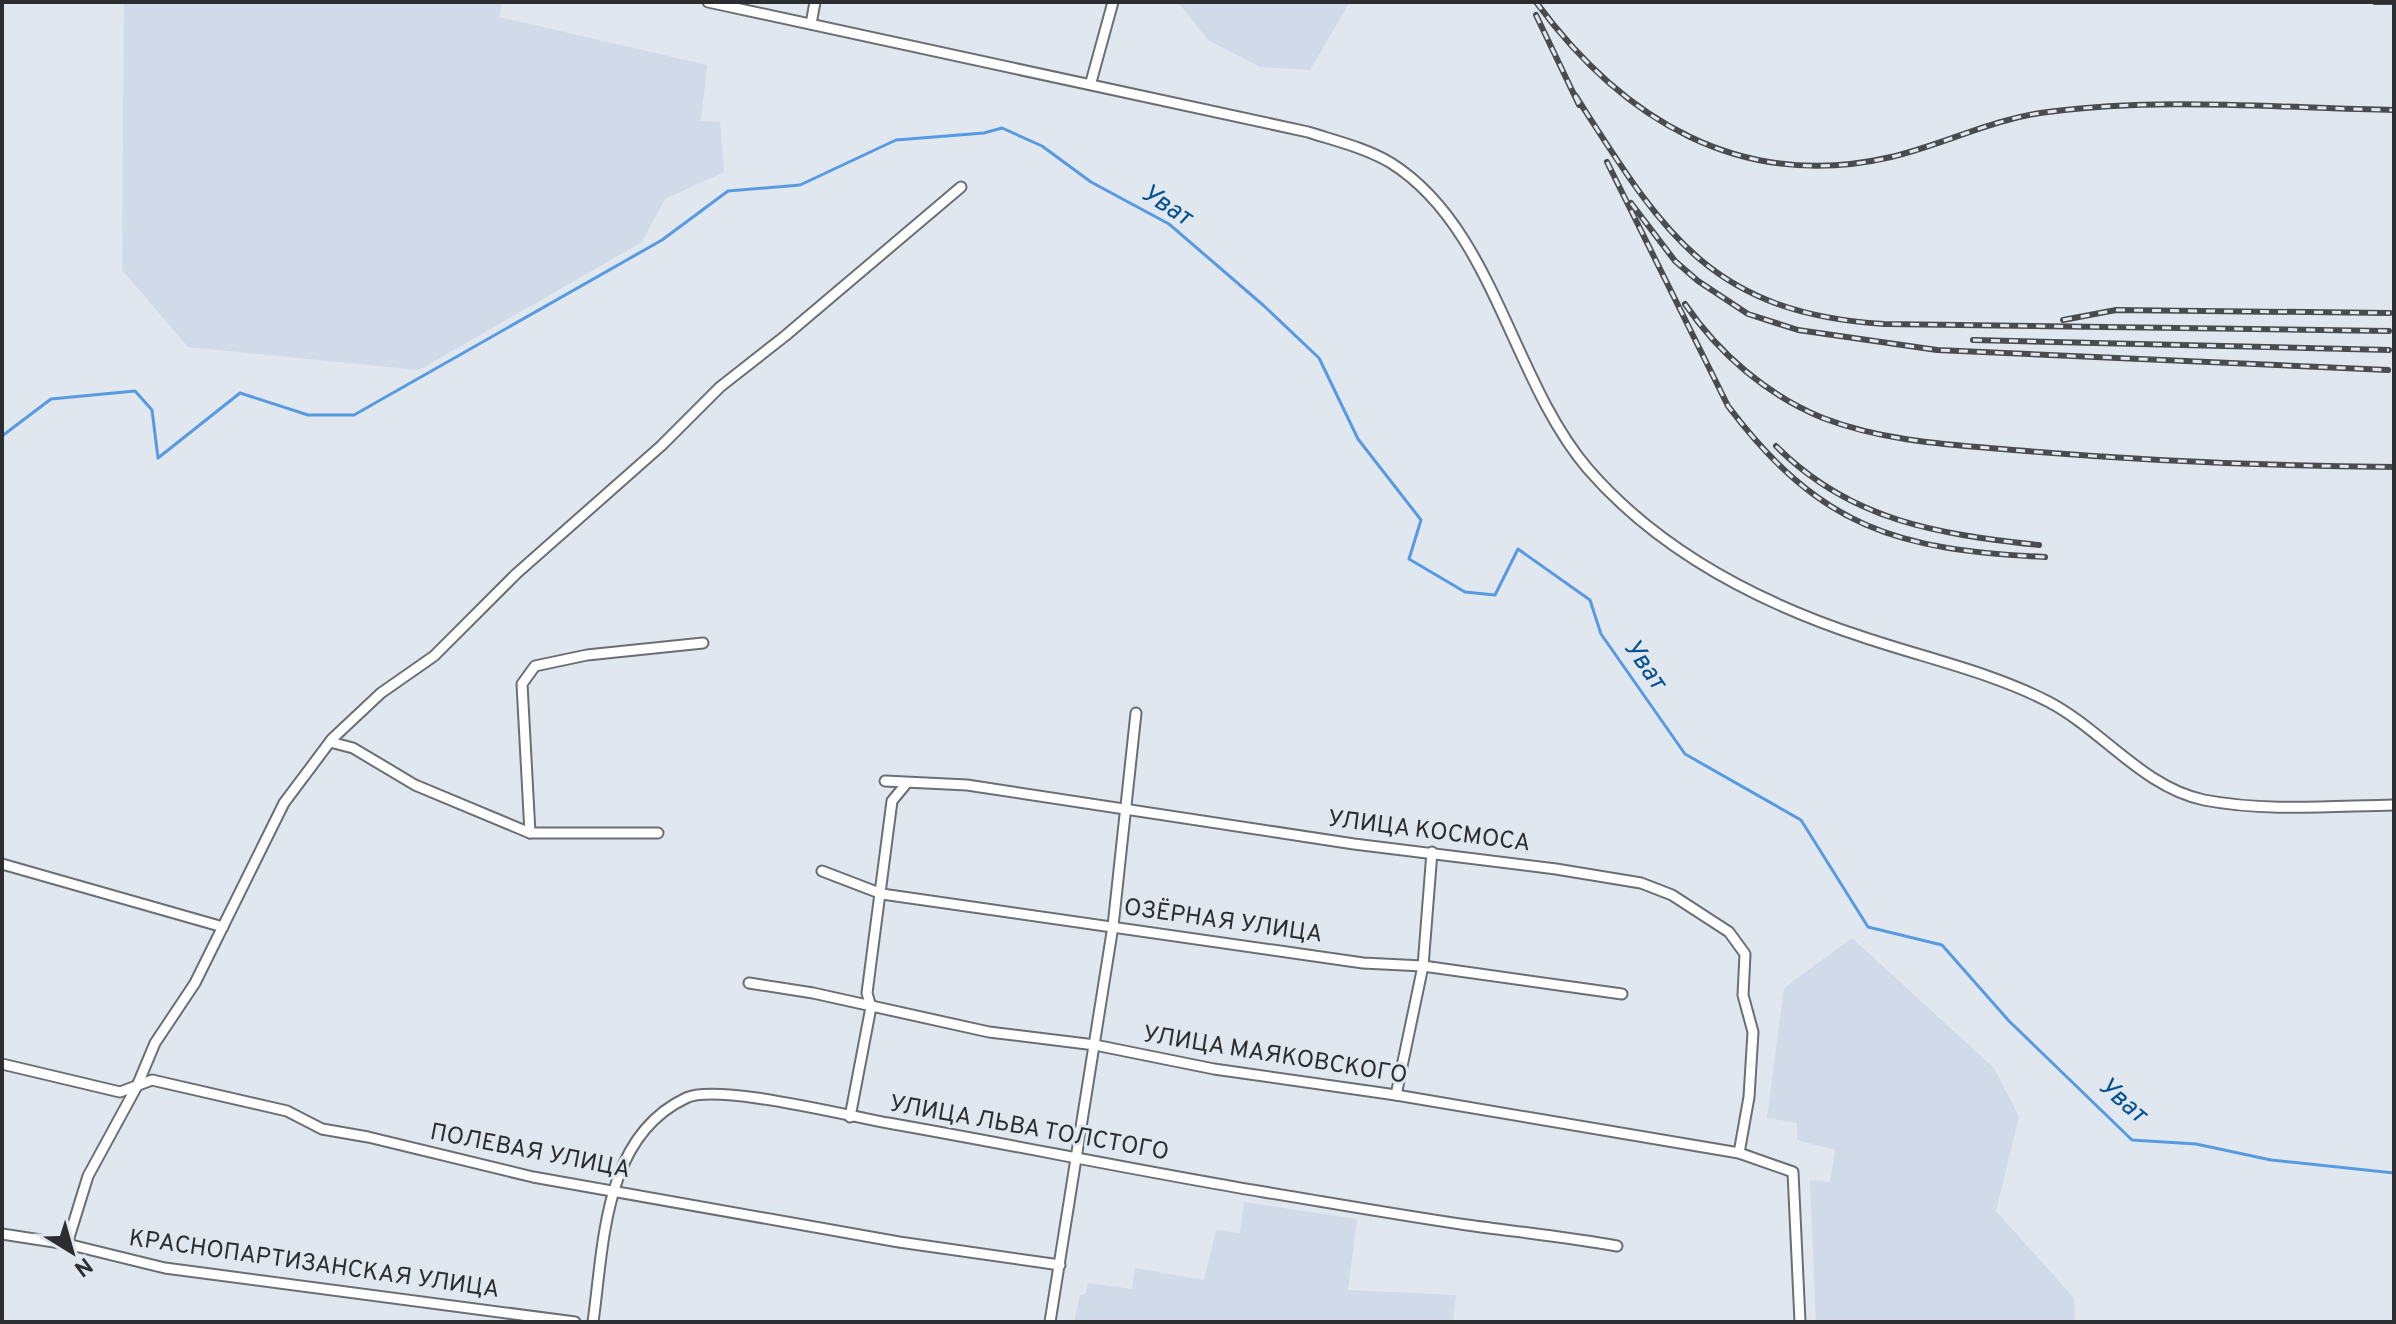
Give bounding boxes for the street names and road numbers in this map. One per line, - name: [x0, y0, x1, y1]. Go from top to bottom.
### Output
- street label: УЛИЦА КОСМОСА: [1326, 805, 1532, 859]
- street label: ОЗЁРНАЯ УЛИЦА: [1122, 891, 1325, 951]
- street label: УЛИЦА МАЯКОВСКОГО: [1141, 1020, 1409, 1092]
- street label: УЛИЦА ЛЬВА ТОЛСТОГО: [887, 1090, 1171, 1168]
- street label: ПОЛЕВАЯ УЛИЦА: [427, 1118, 633, 1186]
- street label: КРАСНОПАРТИЗАНСКАЯ УЛИЦА: [127, 1224, 501, 1306]

